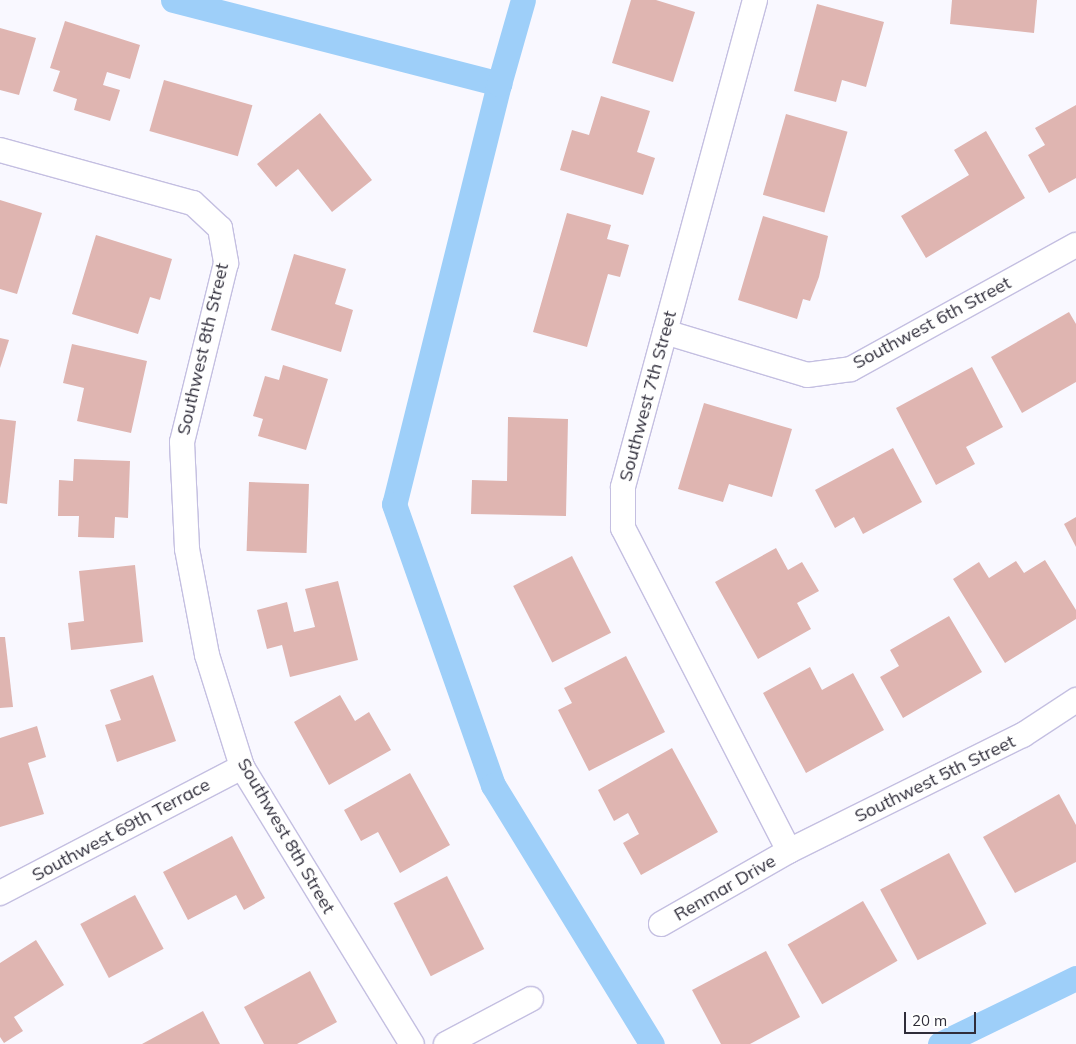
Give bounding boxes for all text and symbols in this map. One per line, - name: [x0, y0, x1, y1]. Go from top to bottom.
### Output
- street label: Southwest 8th Street: [173, 261, 233, 437]
- street label: Southwest 6th Street: [849, 272, 1015, 374]
- street label: Southwest 7th Street: [615, 308, 681, 484]
- street label: Southwest 5th Street: [851, 731, 1019, 827]
- street label: Southwest 8th Street: [233, 754, 339, 918]
- street label: Southwest 69th Terrace: [28, 774, 214, 886]
- street label: Renmar Drive: [670, 850, 780, 926]
- scale bar: [906, 1002, 978, 1034]
- text: 20 m: [912, 1011, 947, 1030]

